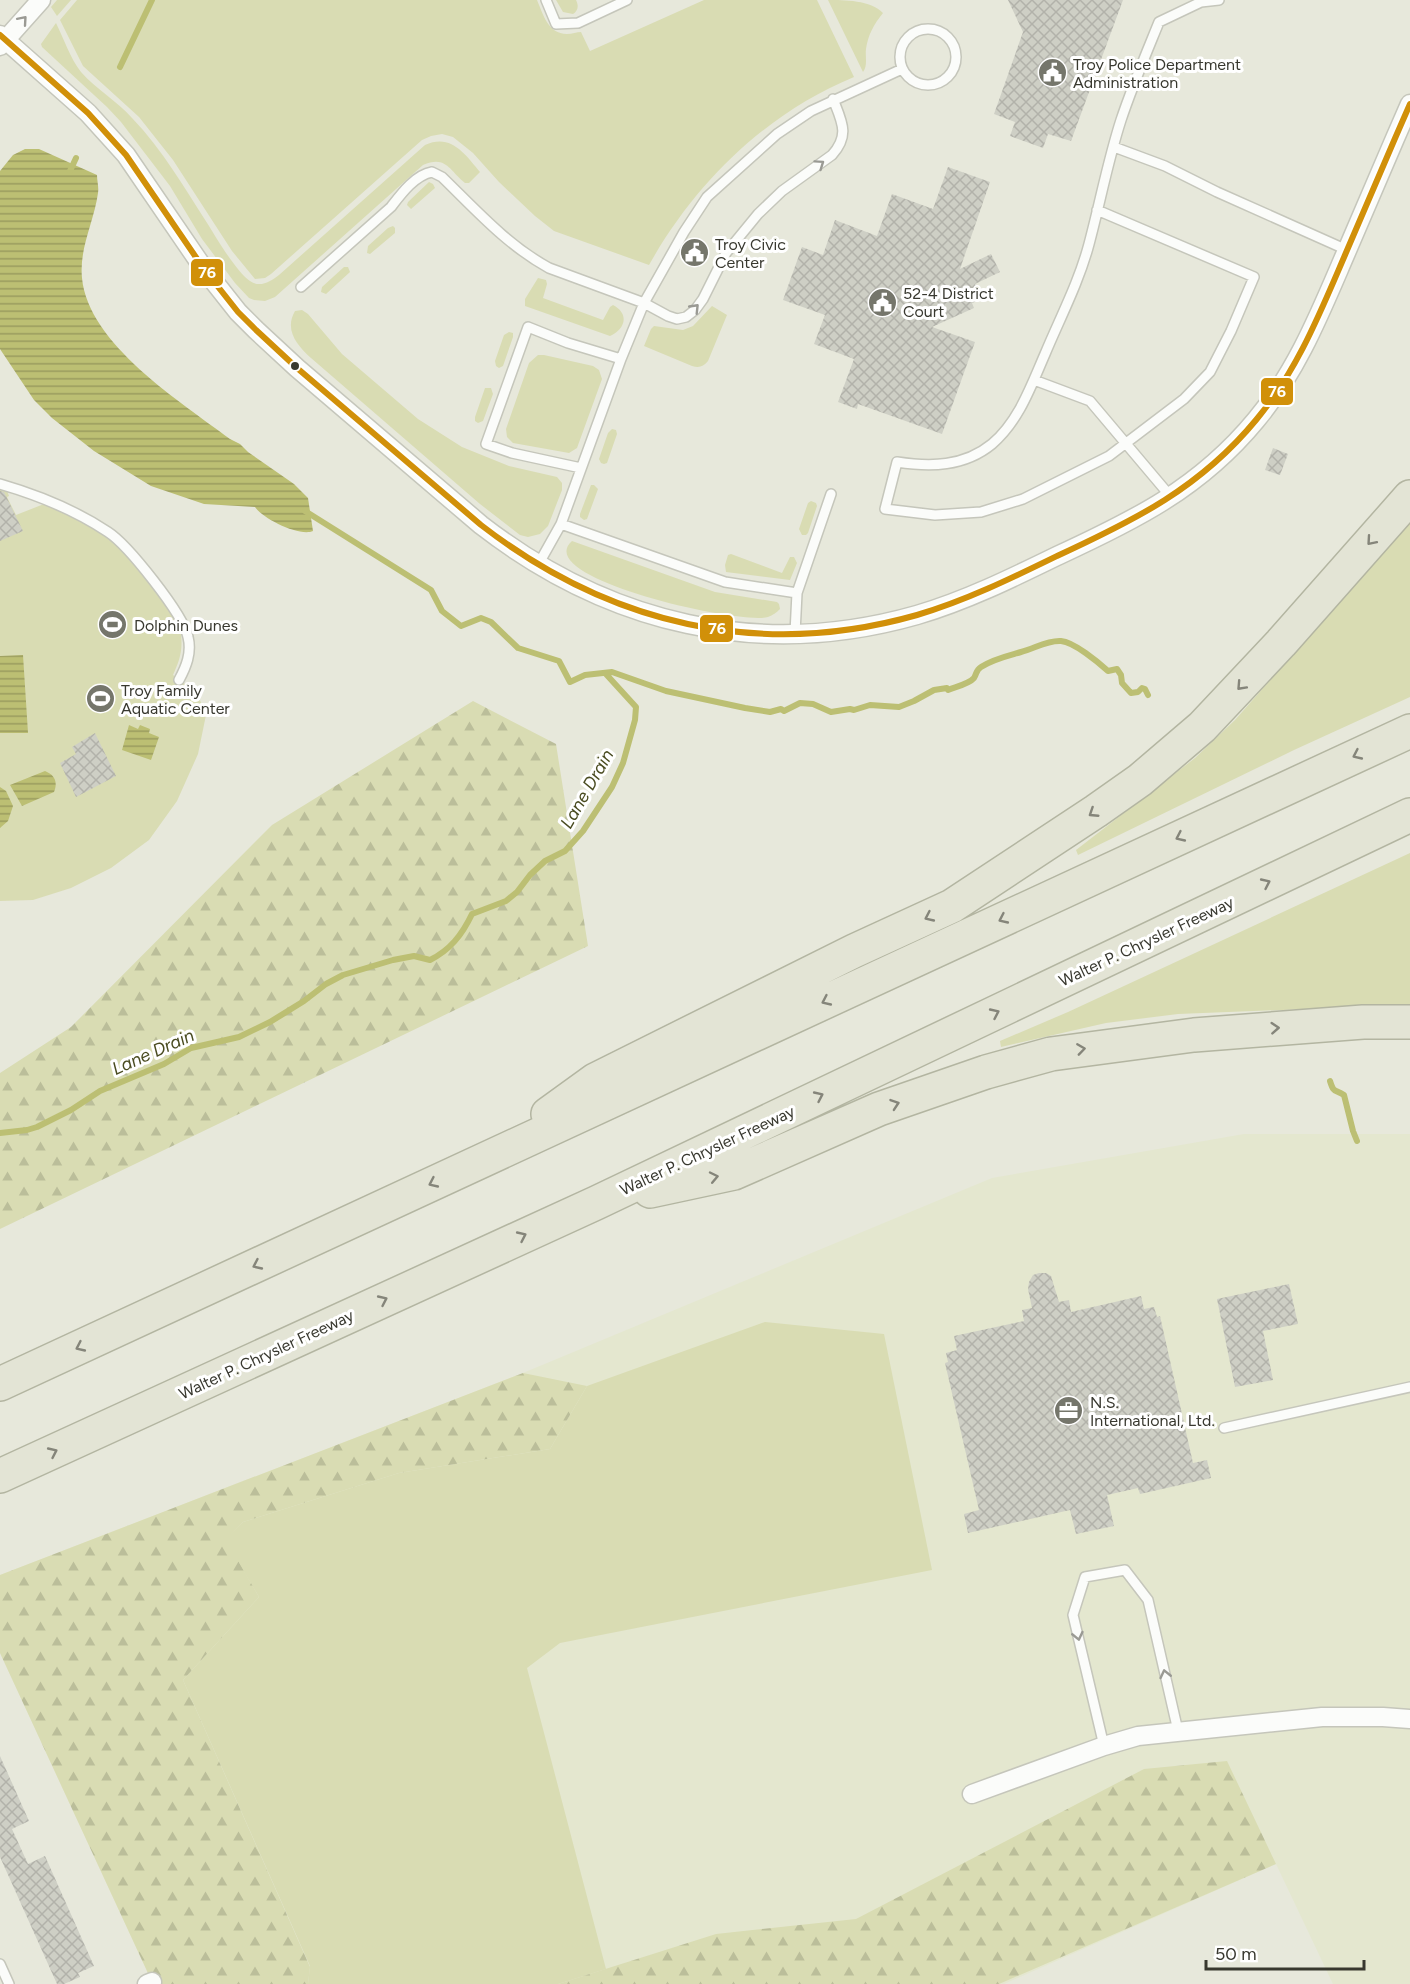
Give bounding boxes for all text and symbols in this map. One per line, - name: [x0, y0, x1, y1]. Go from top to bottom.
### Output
- one-way arrow: [16, 16, 27, 27]
- place label: Troy Police Department Administration: [1073, 55, 1241, 92]
- public building icon: Troy Police Department Administration: [1036, 57, 1068, 89]
- one-way arrow: [814, 160, 825, 171]
- place label: Troy Civic Center: [715, 235, 786, 272]
- public building icon: Troy Civic Center: [678, 237, 710, 269]
- line badge: 76: [190, 258, 224, 287]
- text: 76: [198, 263, 216, 282]
- place label: 52-4 District Court: [903, 284, 994, 321]
- public building icon: 52-4 District Court: [866, 286, 898, 318]
- one-way arrow: [687, 305, 698, 316]
- unlabelled marker: [289, 360, 301, 372]
- line badge: 76: [1260, 377, 1294, 406]
- text: 76: [1268, 382, 1286, 401]
- one-way arrow: [1367, 534, 1378, 545]
- sports icon: Dolphin Dunes: [97, 609, 129, 641]
- line badge: 76: [699, 614, 734, 643]
- place label: Dolphin Dunes: [134, 616, 238, 635]
- text: 76: [708, 619, 726, 638]
- one-way arrow: [1237, 679, 1248, 690]
- place label: Troy Family Aquatic Center: [121, 681, 230, 718]
- sports icon: Troy Family Aquatic Center: [84, 683, 116, 715]
- water label: Lane Drain: [556, 746, 618, 832]
- one-way arrow: [1352, 748, 1363, 760]
- one-way arrow: [1089, 805, 1100, 816]
- one-way arrow: [1176, 830, 1187, 842]
- one-way arrow: [1259, 879, 1270, 891]
- street label: Walter P. Chrysler Freeway: [1056, 892, 1237, 990]
- one-way arrow: [924, 909, 935, 921]
- one-way arrow: [999, 912, 1010, 924]
- one-way arrow: [822, 994, 833, 1006]
- one-way arrow: [989, 1008, 1000, 1020]
- one-way arrow: [1271, 1022, 1280, 1035]
- water label: Lane Drain: [109, 1024, 197, 1080]
- one-way arrow: [1077, 1044, 1086, 1056]
- one-way arrow: [813, 1092, 824, 1104]
- one-way arrow: [889, 1098, 900, 1111]
- street label: Walter P. Chrysler Freeway: [617, 1101, 798, 1199]
- one-way arrow: [709, 1171, 719, 1184]
- one-way arrow: [428, 1176, 439, 1188]
- one-way arrow: [516, 1232, 527, 1244]
- one-way arrow: [253, 1257, 264, 1269]
- one-way arrow: [377, 1296, 388, 1308]
- street label: Walter P. Chrysler Freeway: [176, 1305, 357, 1403]
- one-way arrow: [76, 1340, 87, 1352]
- place label: N.S. International, Ltd.: [1090, 1393, 1215, 1430]
- office icon: N.S. International, Ltd.: [1053, 1395, 1085, 1427]
- one-way arrow: [47, 1447, 58, 1459]
- one-way arrow: [1070, 1631, 1083, 1641]
- one-way arrow: [1159, 1670, 1172, 1680]
- scale bar: [1206, 1933, 1364, 1971]
- text: 50 m: [1215, 1943, 1257, 1965]

